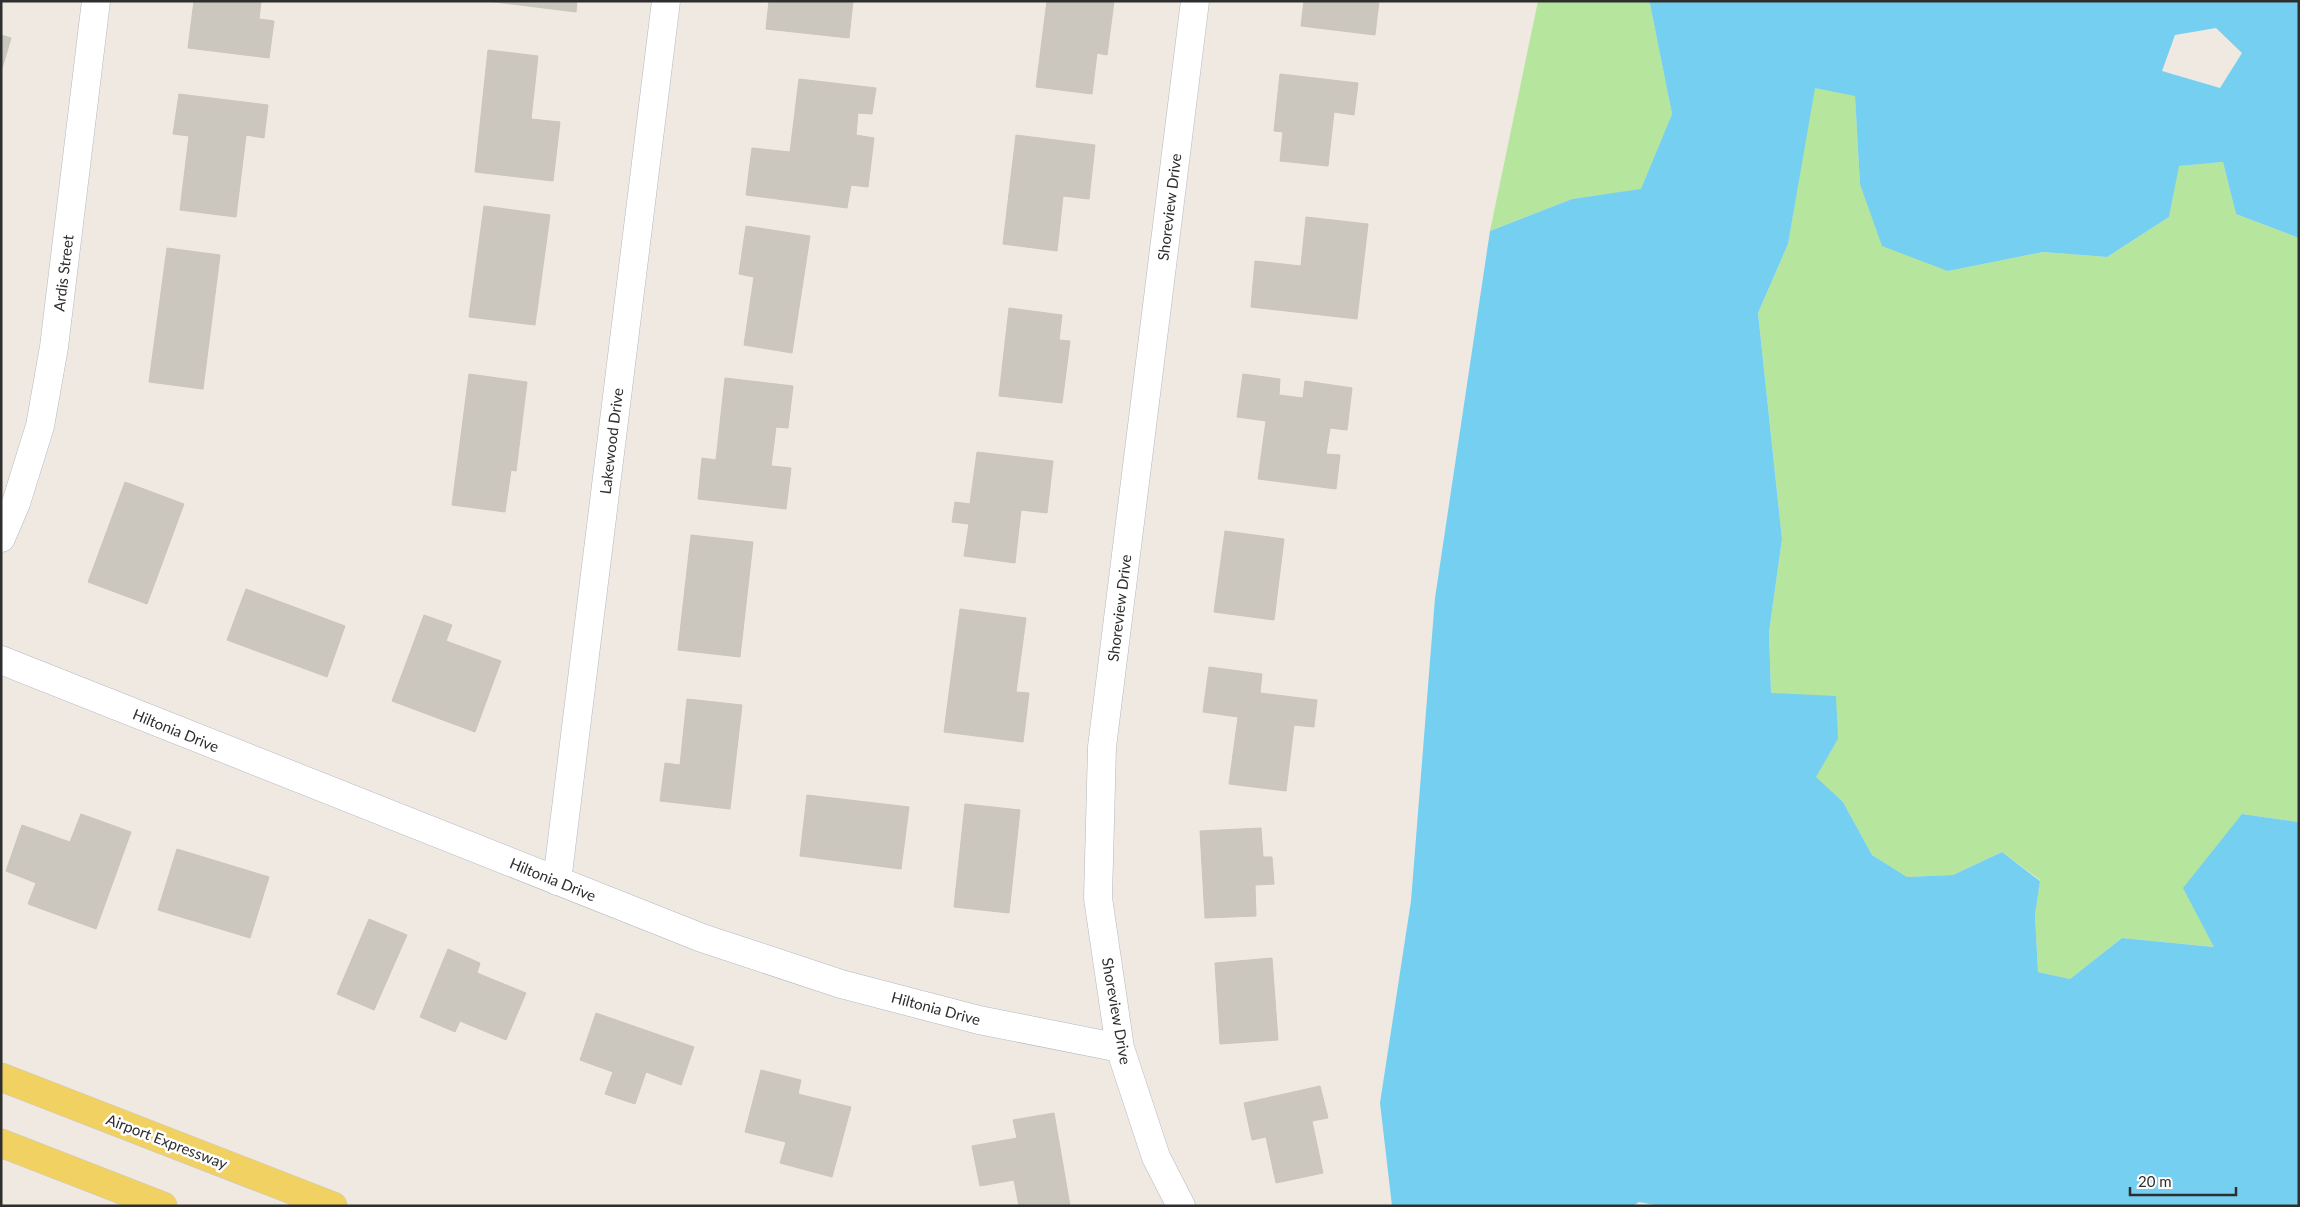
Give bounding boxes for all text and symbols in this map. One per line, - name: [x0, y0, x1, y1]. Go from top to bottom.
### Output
- street label: Shoreview Drive: [1153, 152, 1185, 262]
- street label: Ardis Street: [49, 233, 77, 312]
- street label: Lakewood Drive: [596, 387, 626, 495]
- street label: Shoreview Drive: [1103, 553, 1135, 663]
- street label: Hiltonia Drive: [130, 705, 222, 755]
- street label: Hiltonia Drive: [507, 854, 599, 904]
- street label: Shoreview Drive: [1099, 956, 1135, 1066]
- street label: Hiltonia Drive: [890, 987, 983, 1029]
- street label: Airport Expressway: [104, 1110, 230, 1172]
- scale bar: [2130, 1164, 2236, 1196]
- text: 20 m: [2138, 1172, 2172, 1190]

